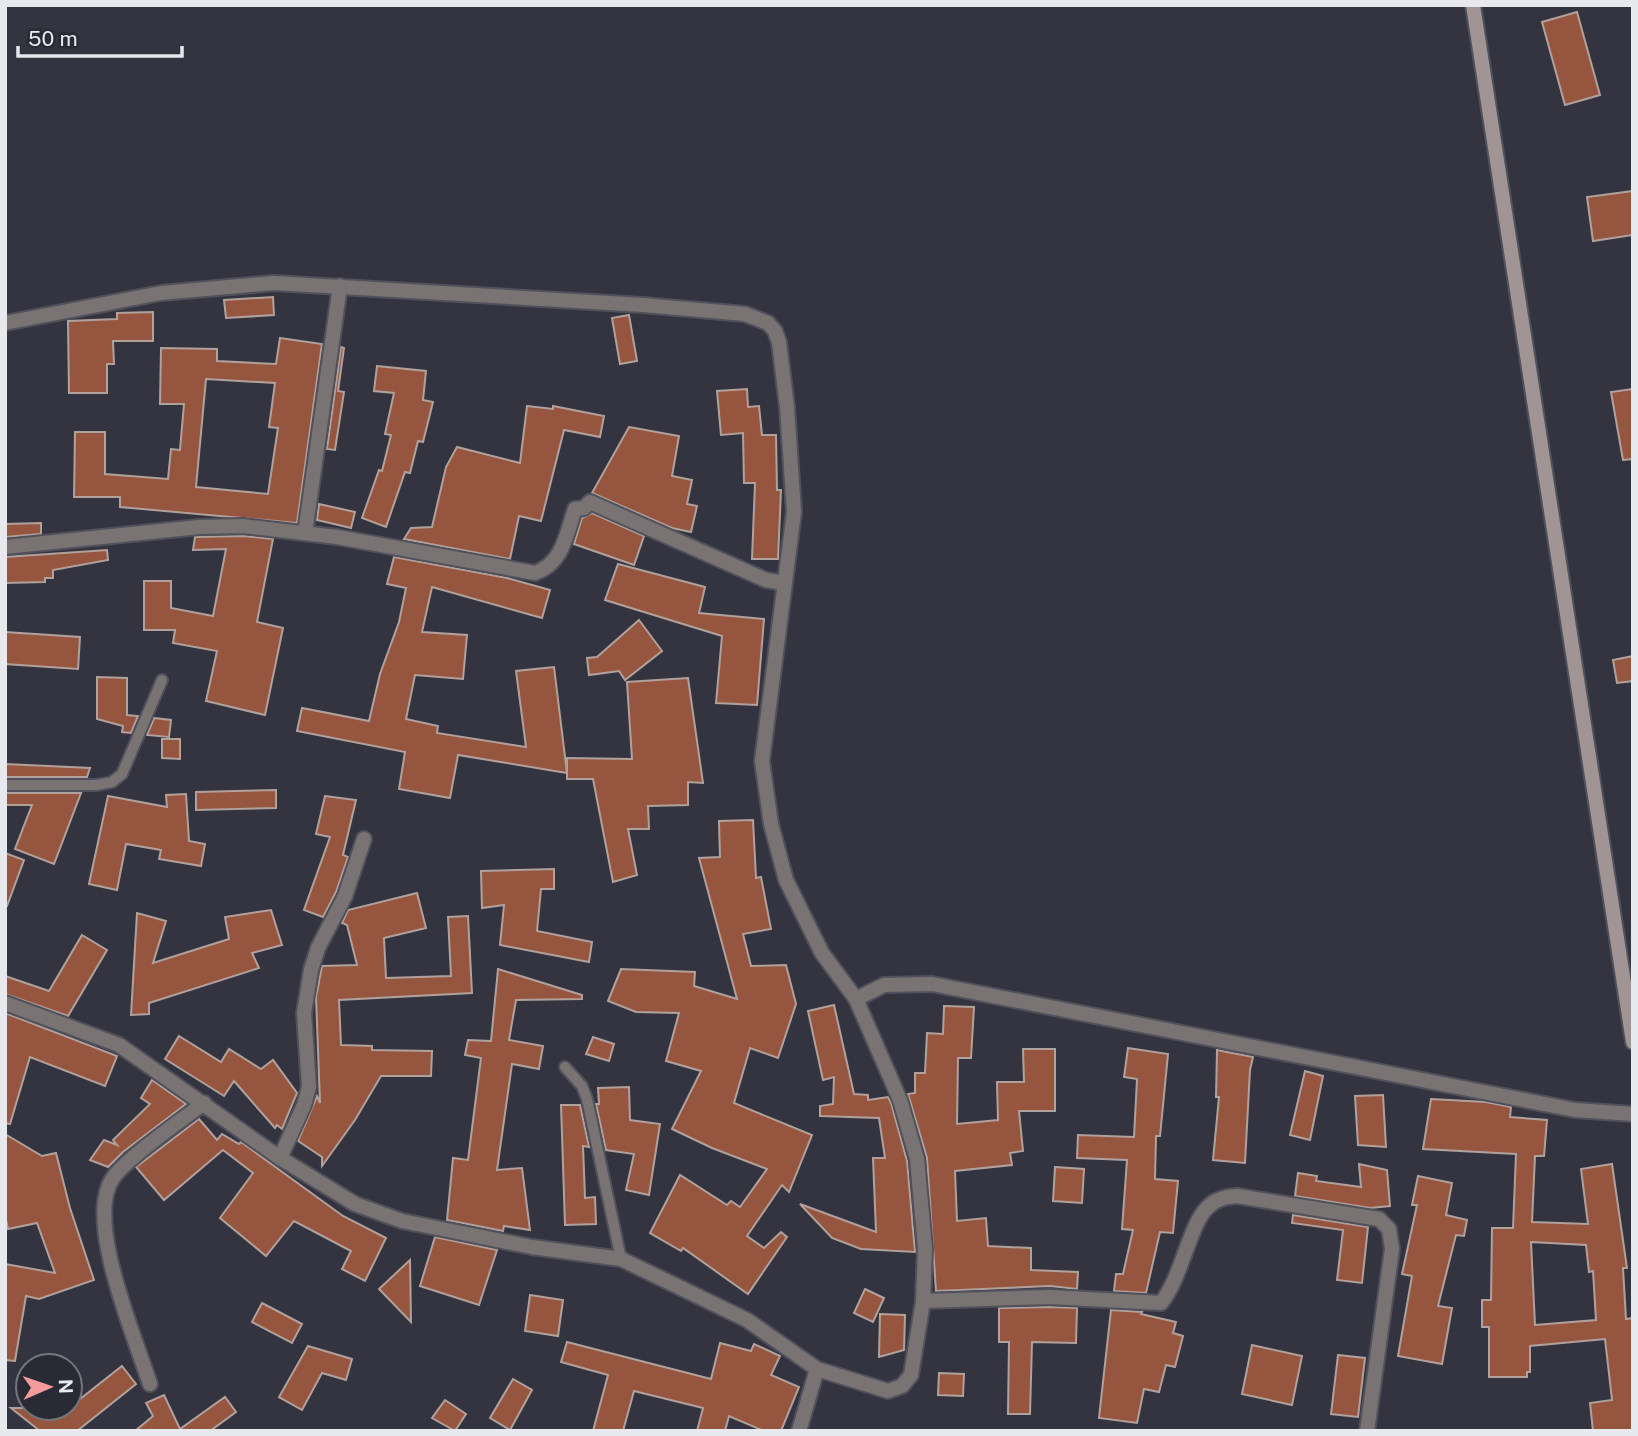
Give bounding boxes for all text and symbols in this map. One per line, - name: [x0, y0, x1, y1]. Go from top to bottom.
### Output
- scale bar: [18, 14, 182, 58]
- text: 50 m: [28, 26, 78, 51]
- north arrow: [14, 1352, 84, 1422]
- text: N: [55, 1379, 77, 1394]

